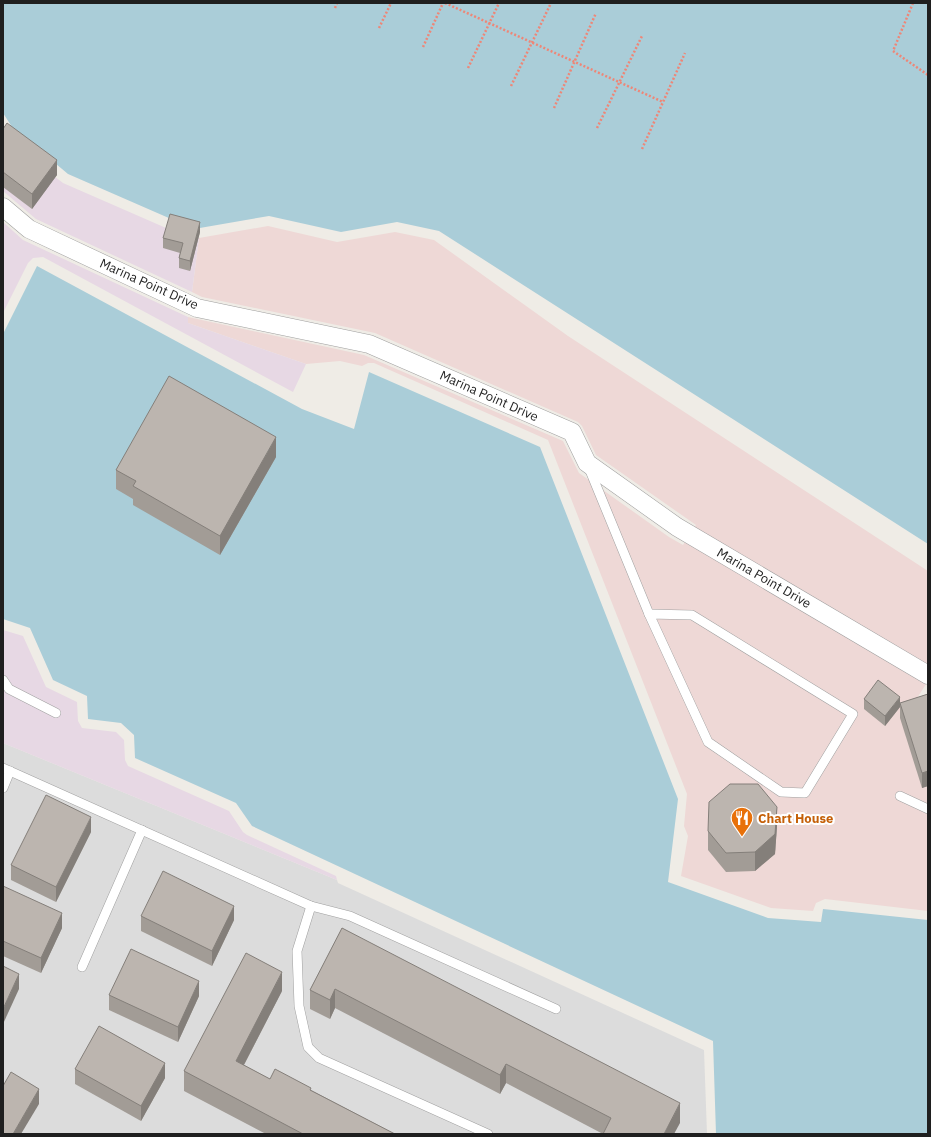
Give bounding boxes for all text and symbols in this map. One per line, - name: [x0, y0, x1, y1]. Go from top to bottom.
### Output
- street label: Marina Point Drive: [97, 255, 201, 313]
- street label: Marina Point Drive: [437, 367, 541, 425]
- street label: Marina Point Drive: [714, 544, 814, 612]
- restaurant icon: Chart House: [729, 805, 755, 838]
- place label: Chart House: [758, 810, 833, 827]

